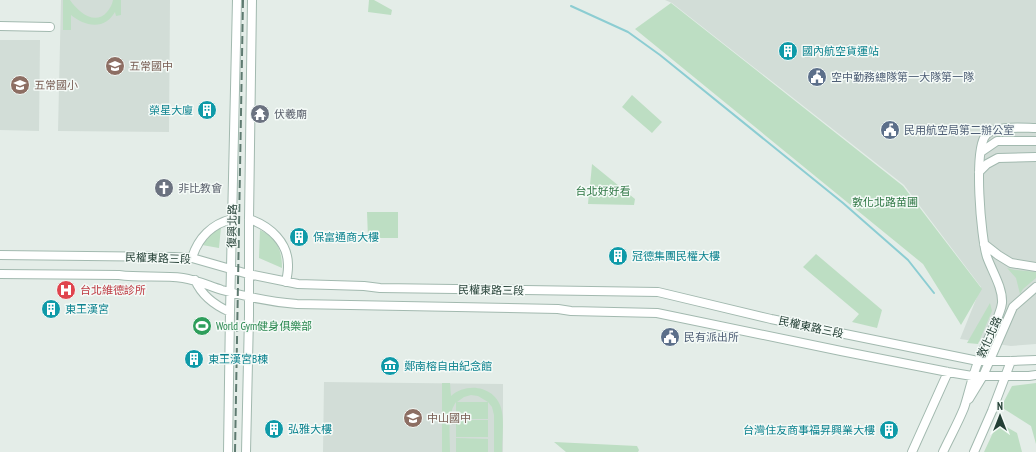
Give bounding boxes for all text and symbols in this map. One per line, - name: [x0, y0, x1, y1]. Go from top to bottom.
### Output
- building icon: 國內航空貨運站: [777, 40, 799, 62]
- place label: 國內航空貨運站: [802, 44, 879, 58]
- school or university icon: 五常國中: [104, 55, 126, 77]
- place label: 五常國中: [129, 59, 173, 73]
- public building icon: 空中勤務總隊第一大隊第一隊: [806, 66, 828, 88]
- place label: 空中勤務總隊第一大隊第一隊: [831, 70, 974, 84]
- school or university icon: 五常國小: [9, 74, 31, 96]
- place label: 五常國小: [34, 78, 78, 92]
- building icon: 榮星大廈: [196, 99, 218, 121]
- place label: 榮星大廈: [149, 103, 193, 117]
- temple icon: 伏羲廟: [249, 103, 271, 125]
- place label: 伏羲廟: [274, 107, 307, 121]
- public building icon: 民用航空局第二辦公室: [879, 119, 901, 141]
- place label: 民用航空局第二辦公室: [904, 123, 1014, 137]
- church icon: 非比教會: [153, 177, 175, 199]
- place label: 非比教會: [178, 181, 222, 195]
- park label: 台北好好看: [576, 184, 631, 198]
- park label: 敦化北路苗圃: [852, 195, 918, 209]
- street label: 復興北路: [225, 204, 239, 248]
- building icon: 保富通商大樓: [288, 226, 310, 248]
- place label: 保富通商大樓: [313, 230, 379, 244]
- building icon: 冠德集團民權大樓: [607, 245, 629, 267]
- place label: 冠德集團民權大樓: [632, 249, 720, 263]
- street label: 民權東路三段: [125, 250, 191, 266]
- hospital icon: 台北維德診所: [55, 279, 77, 301]
- street label: 民權東路三段: [458, 282, 524, 298]
- place label: 台北維德診所: [80, 283, 146, 297]
- building icon: 東王漢宮: [40, 298, 62, 320]
- place label: 東王漢宮: [65, 302, 109, 316]
- street label: 民權東路三段: [777, 313, 845, 341]
- street label: 敦化北路: [974, 314, 1004, 360]
- sports icon: World Gym健身俱樂部: [191, 315, 213, 337]
- place label: World Gym健身俱樂部: [216, 319, 312, 333]
- public building icon: 民有派出所: [659, 326, 681, 348]
- place label: 民有派出所: [684, 330, 739, 344]
- building icon: 東王漢宮B棟: [183, 348, 205, 370]
- place label: 東王漢宮B棟: [208, 352, 268, 366]
- museum icon: 鄭南榕自由紀念館: [379, 355, 401, 377]
- place label: 鄭南榕自由紀念館: [404, 359, 492, 373]
- north arrow: [980, 396, 1020, 436]
- text: N: [997, 399, 1003, 413]
- school or university icon: 中山國中: [402, 407, 424, 429]
- place label: 中山國中: [427, 411, 471, 425]
- building icon: 弘雅大樓: [263, 418, 285, 440]
- building icon: 台灣住友商事福昇興業大樓: [878, 419, 900, 441]
- place label: 弘雅大樓: [288, 422, 332, 436]
- place label: 台灣住友商事福昇興業大樓: [743, 423, 875, 437]

